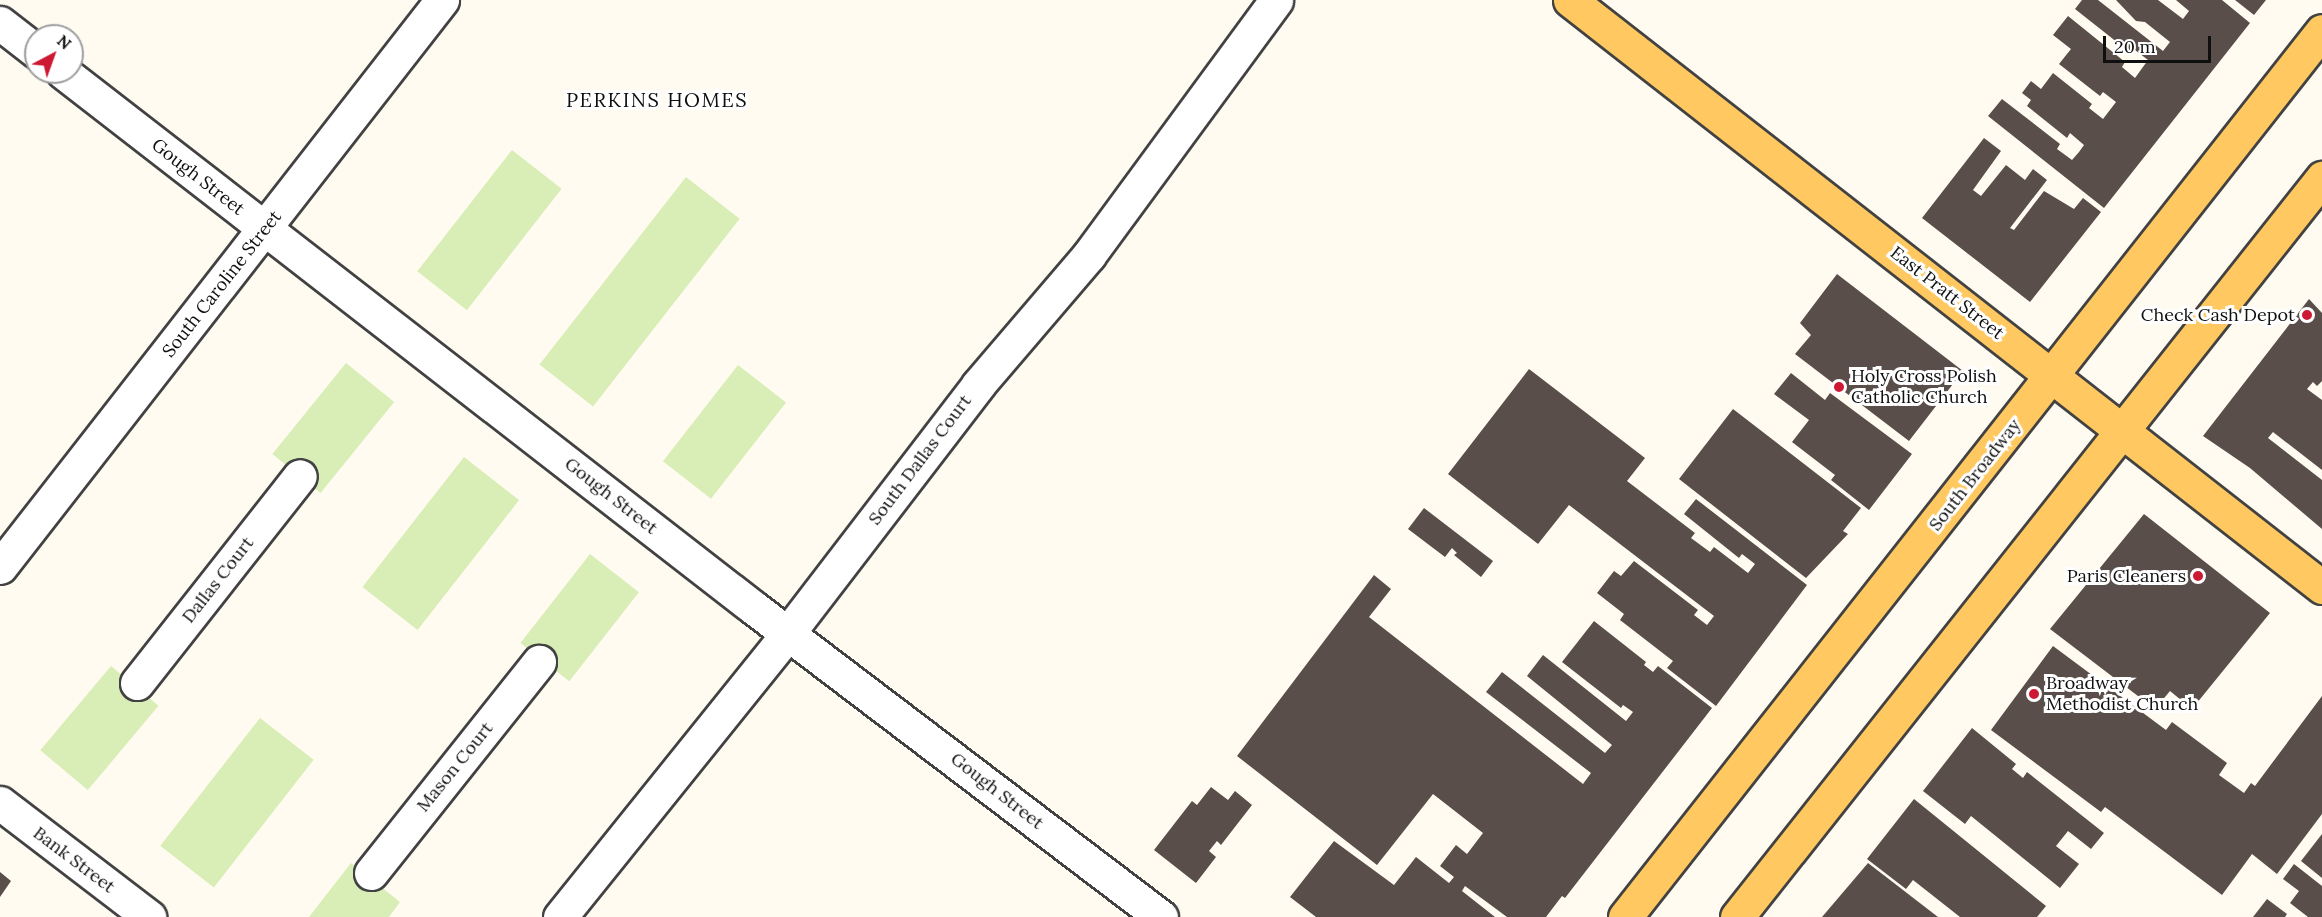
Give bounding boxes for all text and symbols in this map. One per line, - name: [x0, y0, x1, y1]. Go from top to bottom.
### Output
- north arrow: [24, 24, 84, 84]
- scale bar: [2106, 24, 2214, 62]
- text: N: [53, 30, 76, 54]
- text: 20 m: [2114, 35, 2156, 58]
- district label: PERKINS HOMES: [566, 87, 748, 111]
- street label: Gough Street: [147, 134, 249, 220]
- street label: South Caroline Street: [158, 206, 286, 362]
- street label: East Pratt Street: [1886, 242, 2008, 344]
- place label: Check Cash Depot: [2141, 304, 2295, 326]
- marker: Check Cash Depot: [2300, 308, 2314, 322]
- place label: Holy Cross Polish Catholic Church: [1851, 366, 1997, 409]
- marker: Holy Cross Polish Catholic Church: [1832, 380, 1846, 394]
- street label: South Dallas Court: [864, 391, 976, 529]
- street label: South Broadway: [1925, 415, 2025, 535]
- street label: Gough Street: [560, 453, 662, 539]
- street label: Dallas Court: [178, 533, 258, 627]
- place label: Paris Cleaners: [2067, 565, 2186, 587]
- marker: Paris Cleaners: [2191, 569, 2205, 583]
- place label: Broadway Methodist Church: [2046, 673, 2198, 716]
- marker: Broadway Methodist Church: [2027, 687, 2041, 701]
- street label: Mason Court: [412, 718, 498, 816]
- street label: Gough Street: [946, 748, 1048, 834]
- street label: Bank Street: [29, 822, 119, 898]

